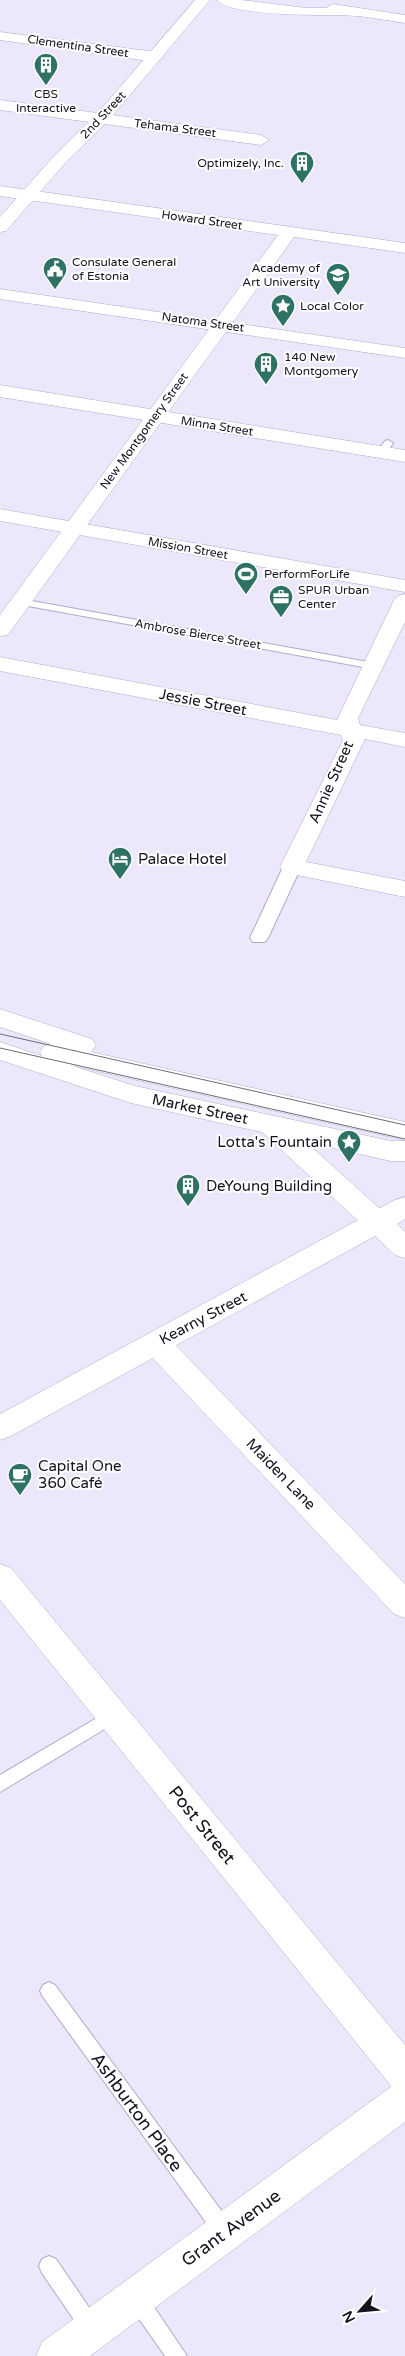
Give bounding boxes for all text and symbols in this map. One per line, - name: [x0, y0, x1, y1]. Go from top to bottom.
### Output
- street label: Clementina Street: [26, 32, 130, 60]
- building icon: CBS Interactive: [33, 52, 59, 86]
- place label: CBS Interactive: [16, 87, 76, 115]
- street label: 2nd Street: [77, 88, 129, 142]
- street label: Tehama Street: [133, 116, 217, 140]
- building icon: Optimizely, Inc.: [289, 150, 315, 184]
- place label: Optimizely, Inc.: [197, 156, 284, 170]
- street label: Howard Street: [161, 207, 244, 233]
- place label: Consulate General of Estonia: [72, 255, 176, 283]
- public building icon: Consulate General of Estonia: [42, 256, 68, 290]
- place label: Academy of Art University: [242, 261, 321, 289]
- school or university icon: Academy of Art University: [325, 262, 351, 296]
- place icon: Local Color: [270, 293, 296, 327]
- place label: Local Color: [300, 299, 364, 313]
- street label: Natoma Street: [161, 309, 246, 335]
- place label: 140 New Montgomery: [284, 350, 359, 378]
- building icon: 140 New Montgomery: [253, 351, 279, 385]
- street label: New Montgomery Street: [97, 370, 191, 492]
- street label: Minna Street: [180, 413, 255, 439]
- street label: Mission Street: [147, 534, 229, 562]
- sports icon: PerformForLife: [233, 561, 259, 595]
- place label: PerformForLife: [264, 567, 350, 581]
- place label: SPUR Urban Center: [298, 583, 369, 611]
- office icon: SPUR Urban Center: [268, 584, 294, 618]
- street label: Ambrose Bierce Street: [134, 616, 263, 652]
- street label: Jessie Street: [158, 685, 249, 719]
- street label: Annie Street: [305, 738, 357, 826]
- hotel icon: Palace Hotel: [107, 846, 133, 880]
- place label: Palace Hotel: [138, 850, 227, 868]
- street label: Market Street: [150, 1090, 250, 1128]
- place icon: Lotta's Fountain: [336, 1129, 362, 1163]
- place label: Lotta's Fountain: [217, 1133, 332, 1151]
- building icon: DeYoung Building: [175, 1173, 201, 1207]
- place label: DeYoung Building: [206, 1177, 332, 1195]
- street label: Kearny Street: [156, 1287, 250, 1349]
- street label: Maiden Lane: [242, 1435, 320, 1513]
- place label: Capital One 360 Café: [38, 1457, 122, 1492]
- cafe icon: Capital One 360 Café: [7, 1462, 33, 1496]
- street label: Post Street: [164, 1781, 240, 1869]
- street label: Ashburton Place: [86, 2048, 188, 2176]
- street label: Grant Avenue: [177, 2185, 285, 2271]
- north arrow: [335, 2286, 385, 2336]
- text: N: [339, 2308, 359, 2326]

